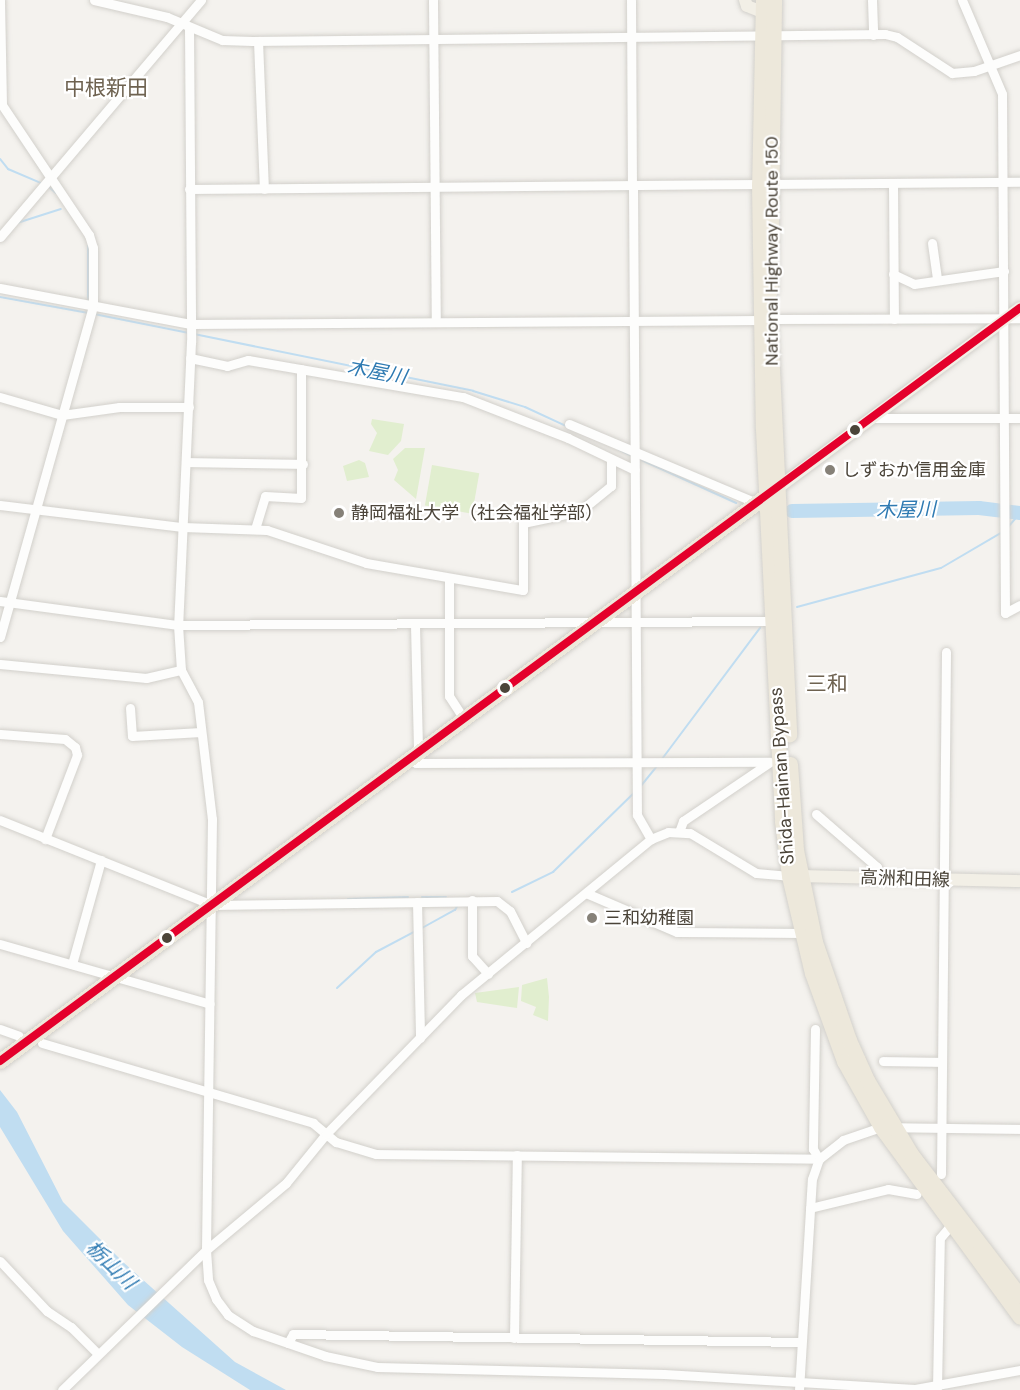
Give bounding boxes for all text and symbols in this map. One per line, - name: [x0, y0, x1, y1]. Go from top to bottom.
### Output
- district label: 中根新田: [64, 75, 148, 101]
- street label: National Highway Route 150: [761, 136, 783, 366]
- water label: 木屋川: [345, 354, 409, 390]
- unlabelled marker: [849, 424, 861, 436]
- place label: しずおか信用金庫: [842, 459, 986, 481]
- marker: しずおか信用金庫: [823, 463, 837, 477]
- water label: 木屋川: [876, 497, 936, 523]
- place label: 静岡福祉大学（社会福祉学部）: [351, 502, 603, 524]
- marker: 静岡福祉大学（社会福祉学部）: [332, 506, 346, 520]
- district label: 三和: [806, 671, 848, 697]
- unlabelled marker: [499, 682, 511, 694]
- street label: Shida-Hainan Bypass: [765, 687, 799, 865]
- street label: 高洲和田線: [860, 867, 950, 891]
- place label: 三和幼稚園: [604, 907, 694, 929]
- marker: 三和幼稚園: [585, 911, 599, 925]
- unlabelled marker: [161, 932, 173, 944]
- water label: 栃山川: [81, 1236, 141, 1294]

